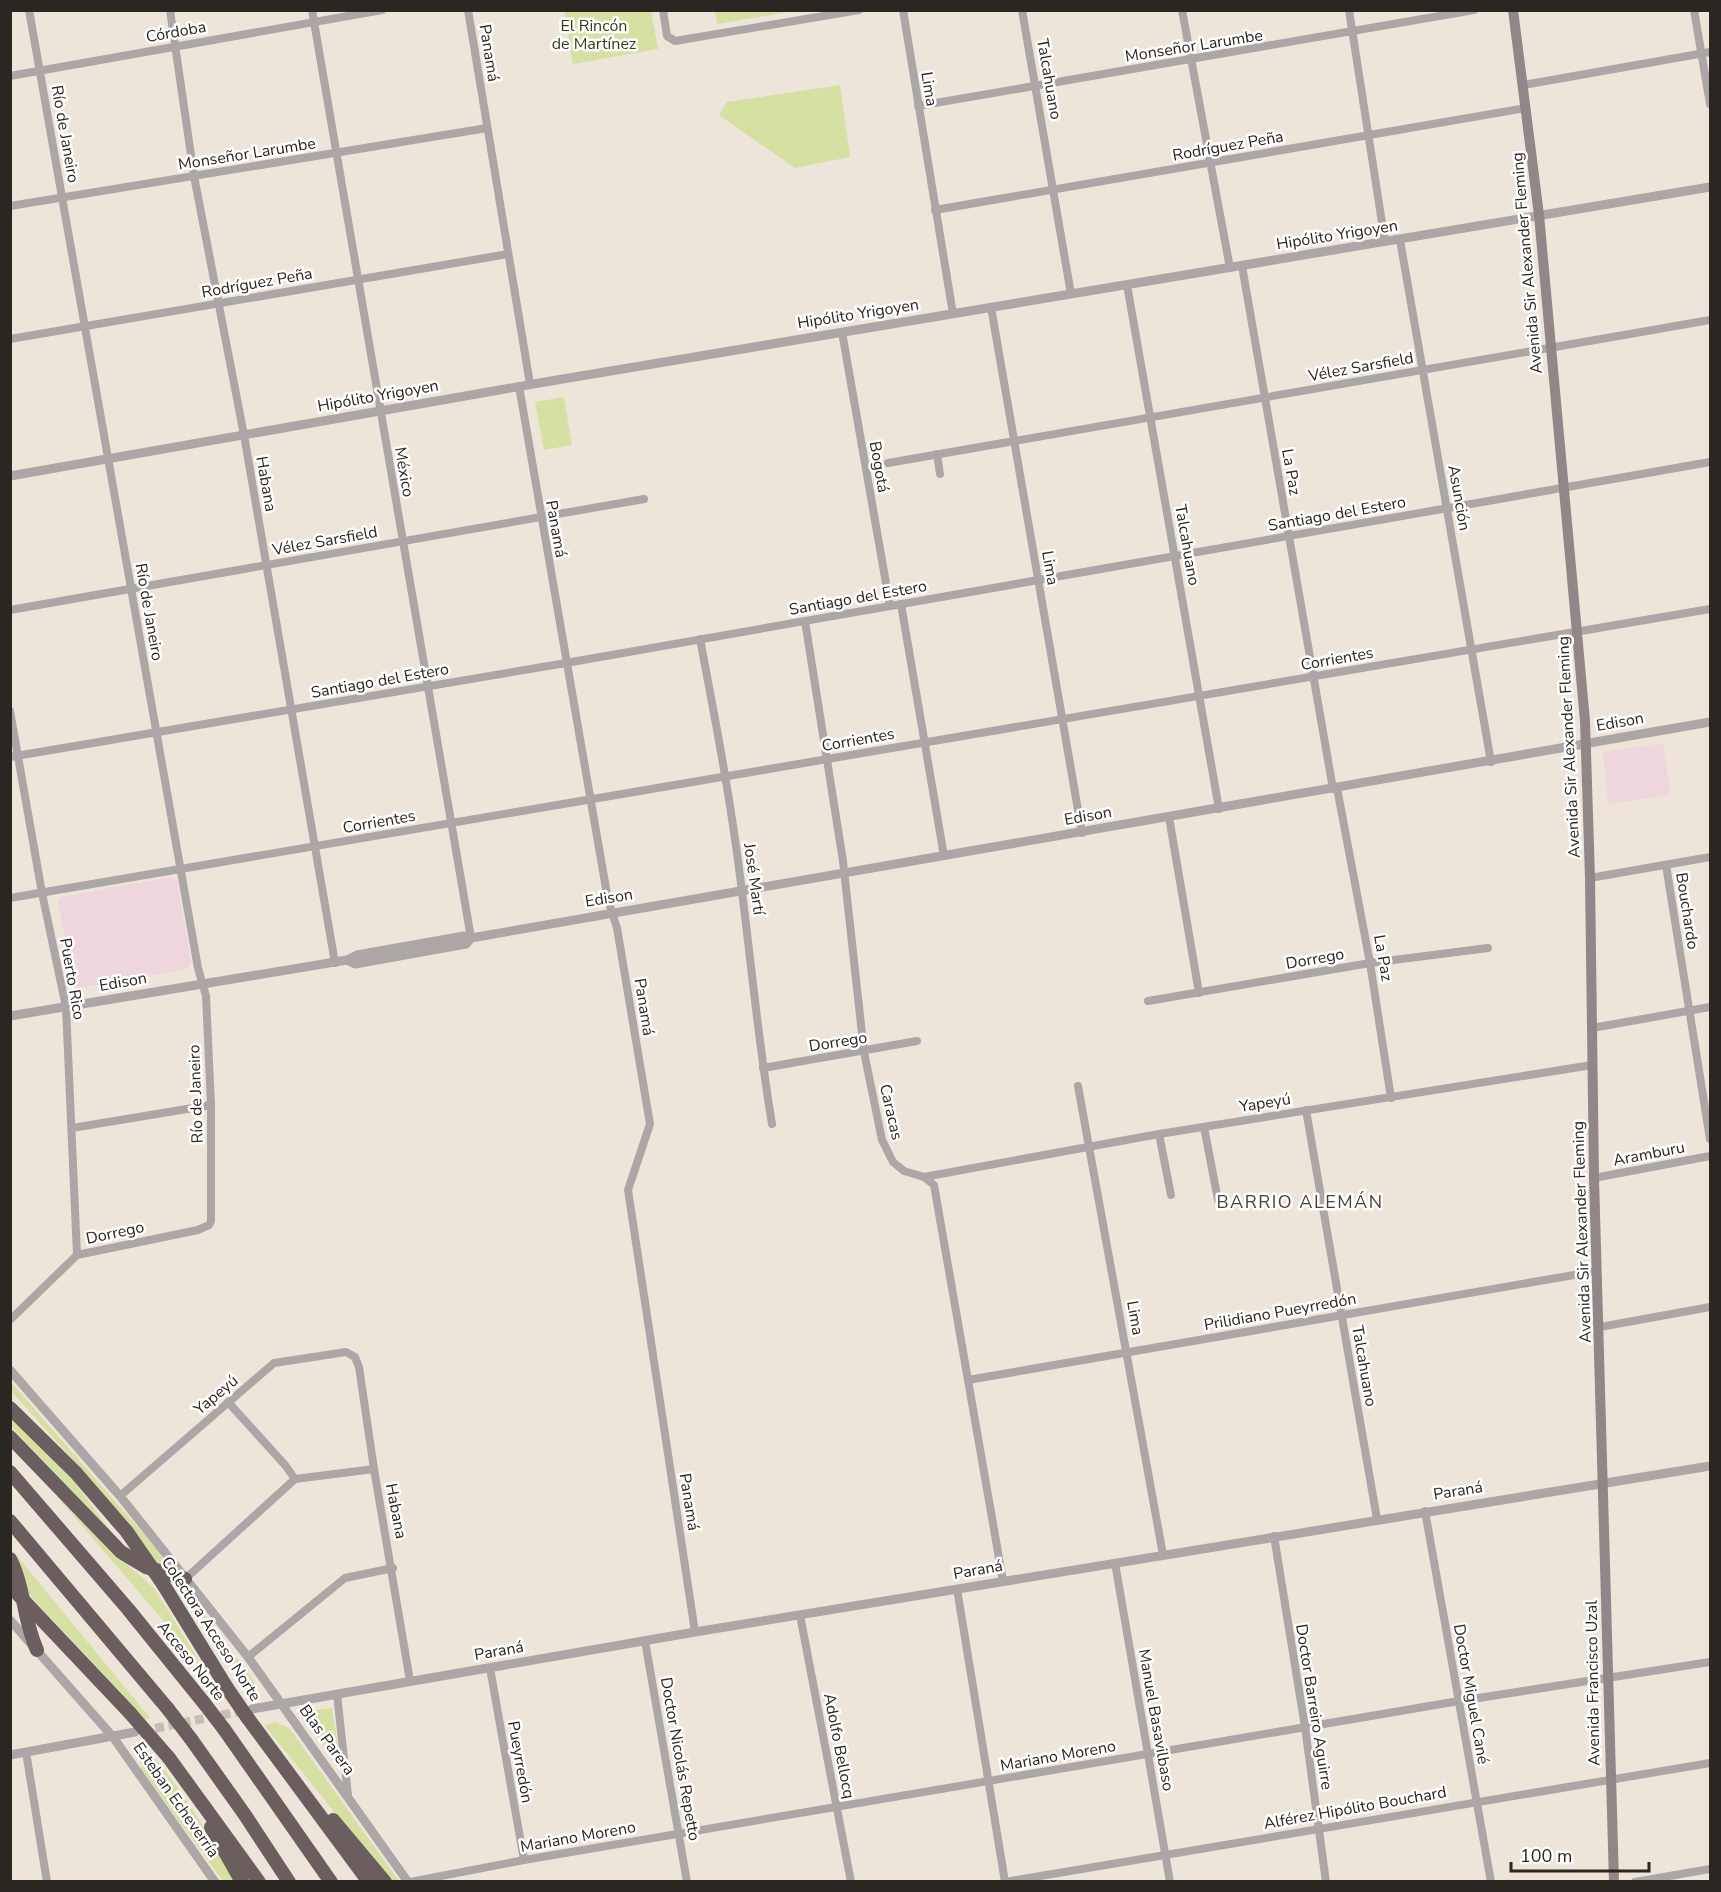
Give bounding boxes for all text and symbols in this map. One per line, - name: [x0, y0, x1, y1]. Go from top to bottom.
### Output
- park label: El Rincón de Martínez: [552, 15, 636, 55]
- street label: Córdoba: [144, 16, 208, 48]
- street label: Panamá: [474, 23, 504, 83]
- street label: Monseñor Larumbe: [1124, 24, 1264, 68]
- street label: Talcahuano: [1031, 37, 1067, 121]
- street label: Lima: [915, 70, 943, 108]
- street label: Río de Janeiro: [46, 83, 84, 185]
- street label: Rodríguez Peña: [1171, 125, 1285, 167]
- street label: Monseñor Larumbe: [177, 132, 317, 176]
- street label: Avenida Sir Alexander Fleming: [1506, 151, 1548, 375]
- street label: Hipólito Yrigoyen: [1275, 215, 1399, 255]
- street label: Rodríguez Peña: [200, 262, 314, 304]
- street label: Hipólito Yrigoyen: [796, 294, 920, 334]
- street label: Vélez Sarsfield: [1306, 347, 1415, 387]
- street label: Hipólito Yrigoyen: [316, 375, 440, 417]
- street label: Bogotá: [864, 439, 894, 495]
- street label: México: [389, 445, 419, 499]
- street label: La Paz: [1276, 447, 1306, 497]
- street label: Habana: [250, 454, 282, 514]
- street label: Asunción: [1442, 463, 1476, 533]
- street label: Santiago del Estero: [1266, 491, 1408, 537]
- street label: Panamá: [540, 499, 572, 559]
- street label: Talcahuano: [1169, 503, 1205, 587]
- street label: Vélez Sarsfield: [270, 521, 379, 561]
- street label: Lima: [1036, 549, 1064, 587]
- street label: Río de Janeiro: [130, 561, 168, 663]
- street label: Santiago del Estero: [787, 575, 929, 621]
- street label: Avenida Sir Alexander Fleming: [1552, 635, 1586, 859]
- street label: Corrientes: [1299, 642, 1375, 676]
- street label: Santiago del Estero: [309, 658, 451, 704]
- street label: Edison: [1594, 707, 1646, 737]
- street label: Corrientes: [820, 723, 896, 757]
- street label: Edison: [1062, 801, 1114, 831]
- street label: Corrientes: [341, 805, 417, 839]
- street label: José Martí: [738, 841, 770, 917]
- street label: Bouchardo: [1670, 871, 1704, 951]
- street label: Edison: [584, 883, 634, 913]
- street label: La Paz: [1368, 933, 1398, 983]
- street label: Puerto Rico: [54, 936, 90, 1022]
- street label: Dorrego: [1284, 943, 1346, 975]
- street label: Edison: [97, 967, 149, 997]
- street label: Panamá: [629, 977, 659, 1037]
- street label: Dorrego: [807, 1027, 869, 1057]
- street label: Río de Janeiro: [183, 1044, 209, 1144]
- street label: Caracas: [874, 1082, 908, 1142]
- street label: Yapeyú: [1237, 1088, 1292, 1118]
- street label: Avenida Sir Alexander Fleming: [1567, 1121, 1597, 1343]
- street label: Aramburu: [1611, 1136, 1687, 1172]
- district label: BARRIO ALEMÁN: [1217, 1190, 1384, 1214]
- street label: Dorrego: [84, 1216, 146, 1250]
- street label: Prilidiano Pueyrredón: [1202, 1288, 1358, 1336]
- street label: Lima: [1121, 1299, 1149, 1337]
- street label: Talcahuano: [1346, 1324, 1382, 1408]
- street label: Yapeyú: [188, 1370, 243, 1421]
- street label: Panamá: [674, 1472, 704, 1532]
- street label: Paraná: [1432, 1476, 1484, 1506]
- street label: Habana: [380, 1481, 412, 1541]
- street label: Colectora Acceso Norte: [157, 1553, 265, 1705]
- street label: Paraná: [952, 1555, 1004, 1585]
- street label: Avenida Francisco Uzal: [1581, 1600, 1605, 1766]
- street label: Acceso Norte: [153, 1618, 229, 1704]
- street label: Doctor Miguel Cané: [1448, 1622, 1494, 1766]
- street label: Doctor Barreiro Aguirre: [1290, 1623, 1338, 1791]
- street label: Paraná: [473, 1636, 525, 1666]
- street label: Manuel Basavilbaso: [1133, 1647, 1179, 1793]
- street label: Doctor Nicolás Repetto: [655, 1675, 705, 1843]
- street label: Adolfo Bellocq: [818, 1692, 860, 1800]
- street label: Blas Parera: [294, 1700, 360, 1780]
- street label: Pueyrredón: [502, 1719, 538, 1805]
- street label: Mariano Moreno: [999, 1735, 1118, 1777]
- street label: Esteban Echeverría: [128, 1738, 224, 1862]
- street label: Alférez Hipólito Bouchard: [1262, 1781, 1448, 1835]
- street label: Mariano Moreno: [519, 1816, 638, 1858]
- scale bar: [1511, 1835, 1649, 1873]
- text: 100 m: [1520, 1844, 1572, 1868]

